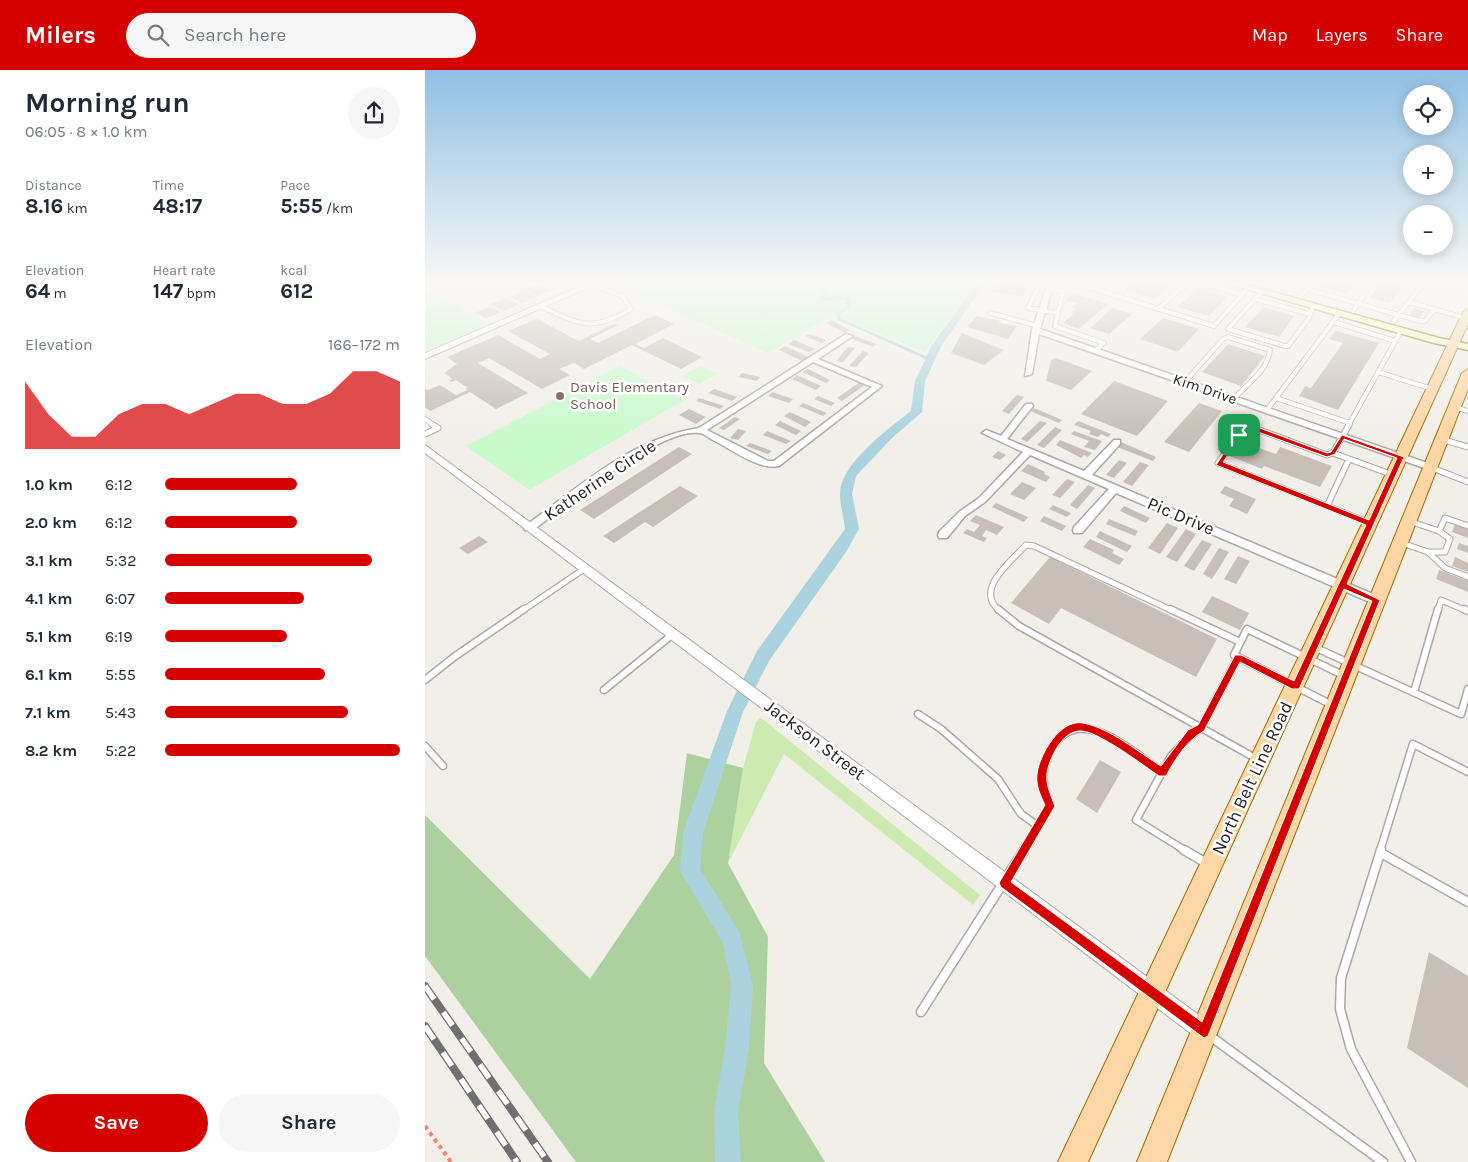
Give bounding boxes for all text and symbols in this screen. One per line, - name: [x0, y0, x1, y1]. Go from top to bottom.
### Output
- search box: [126, 13, 476, 58]
- text: Milers: [25, 21, 96, 49]
- icon: search: [144, 21, 172, 49]
- text: Search here: [184, 24, 286, 46]
- text: Map: [1252, 24, 1288, 46]
- text: Layers: [1316, 24, 1368, 46]
- text: Share: [1396, 24, 1443, 46]
- map controls: [1403, 85, 1453, 255]
- button: locate: [1403, 85, 1453, 135]
- text: Morning run: [25, 86, 190, 119]
- button: share: [348, 87, 400, 139]
- text: 06:05 · 8 × 1.0 km: [25, 122, 148, 141]
- button: +: [1403, 145, 1453, 195]
- text: Distance: [25, 177, 82, 194]
- text: Time: [153, 177, 184, 194]
- text: Pace: [280, 177, 310, 194]
- text: 8.16: [25, 194, 63, 218]
- text: 48:17: [153, 194, 202, 218]
- text: 5:55: [280, 194, 323, 218]
- text: km: [63, 200, 88, 217]
- text: /km: [323, 200, 353, 217]
- button: −: [1403, 205, 1453, 255]
- text: Elevation: [25, 262, 84, 279]
- text: Heart rate: [153, 262, 216, 279]
- text: kcal: [280, 262, 307, 279]
- text: 64: [25, 279, 50, 303]
- text: 147: [153, 279, 183, 303]
- text: 612: [280, 279, 313, 303]
- text: m: [50, 285, 67, 302]
- text: bpm: [183, 285, 216, 302]
- text: Elevation: [25, 335, 93, 354]
- text: 166–172 m: [328, 335, 400, 354]
- street label: Kim Drive: [1171, 370, 1239, 408]
- place label: Davis Elementary School: [570, 378, 689, 413]
- marker: Davis Elementary School: [554, 390, 566, 402]
- pin: [1218, 414, 1260, 456]
- icon: arrive: [1225, 421, 1253, 449]
- street label: Katherine Circle: [540, 434, 660, 526]
- text: 1.0 km: [25, 475, 73, 494]
- text: 6:12: [105, 475, 132, 494]
- street label: Pic Drive: [1144, 492, 1218, 540]
- text: 2.0 km: [25, 513, 77, 532]
- text: 6:12: [105, 513, 132, 532]
- text: 3.1 km: [25, 551, 73, 570]
- text: 5:32: [105, 551, 136, 570]
- text: 4.1 km: [25, 589, 72, 608]
- text: 6:07: [105, 589, 135, 608]
- text: 5.1 km: [25, 627, 72, 646]
- text: 6:19: [105, 627, 132, 646]
- text: 6.1 km: [25, 665, 73, 684]
- text: 5:55: [105, 665, 136, 684]
- street label: Jackson Street: [760, 695, 870, 785]
- street label: North Belt Line Road: [1207, 698, 1297, 858]
- text: 7.1 km: [25, 703, 71, 722]
- text: 5:43: [105, 703, 136, 722]
- text: 8.2 km: [25, 741, 77, 760]
- text: 5:22: [105, 741, 136, 760]
- button: Save: [25, 1094, 208, 1152]
- button: Share: [218, 1094, 400, 1152]

